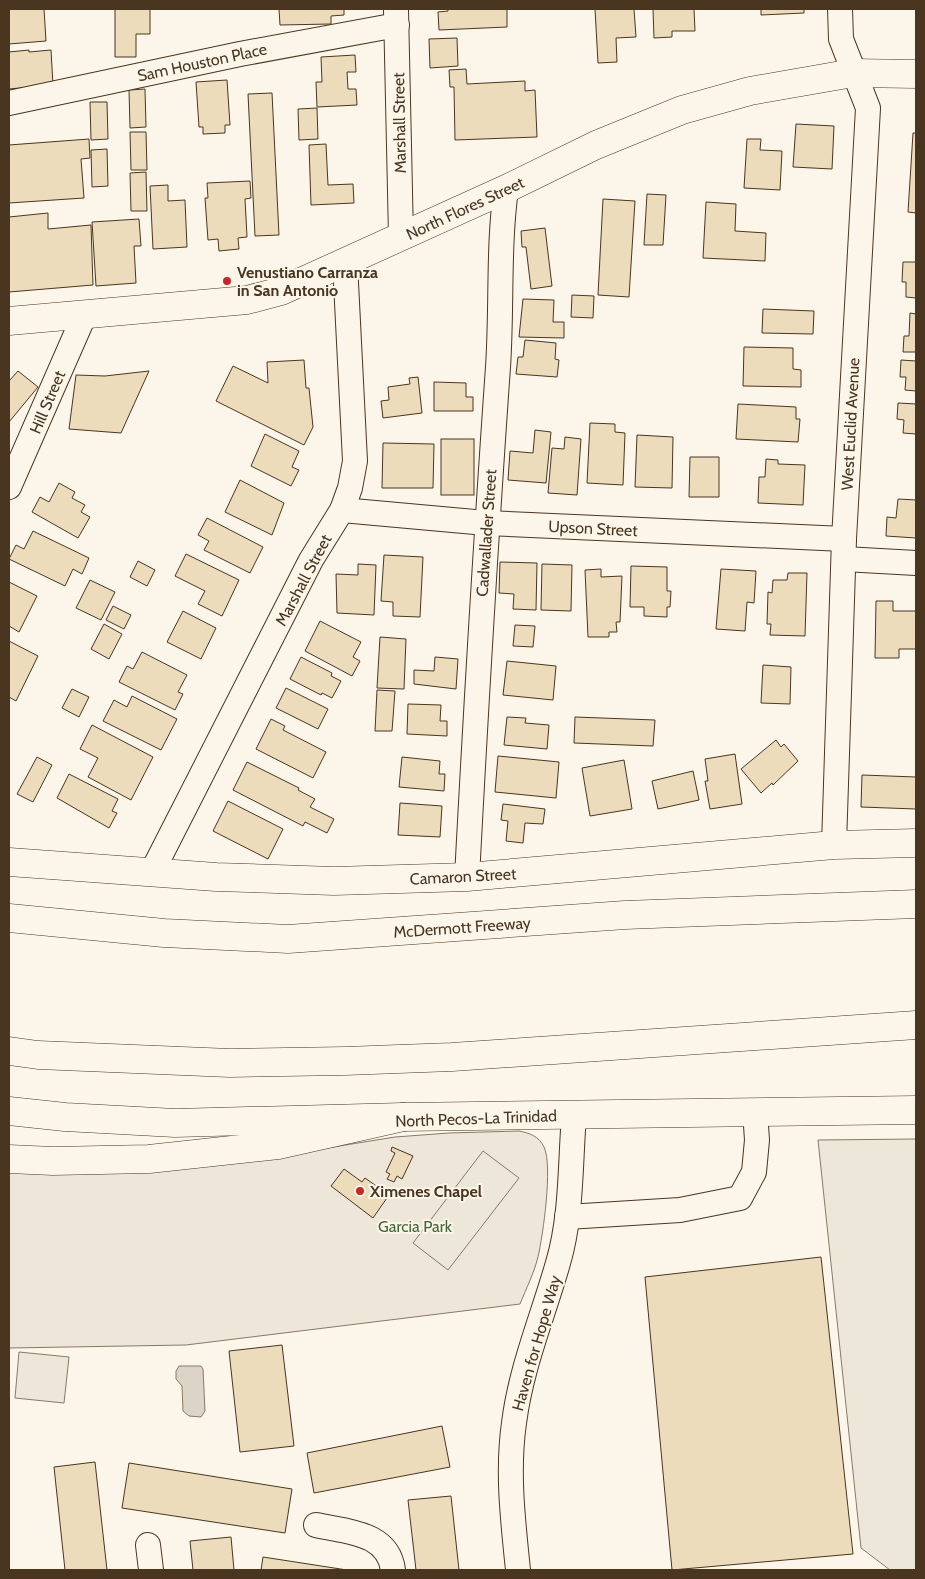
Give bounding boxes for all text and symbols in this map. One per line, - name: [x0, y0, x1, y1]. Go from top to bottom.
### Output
- street label: Sam Houston Place: [136, 39, 269, 86]
- street label: Marshall Street: [389, 72, 410, 174]
- street label: North Flores Street: [403, 173, 528, 244]
- place label: Venustiano Carranza in San Antonio: [237, 263, 378, 300]
- marker: Venustiano Carranza in San Antonio: [221, 275, 233, 287]
- street label: West Euclid Avenue: [838, 357, 863, 491]
- street label: Hill Street: [26, 367, 69, 437]
- street label: Cadwallader Street: [473, 468, 500, 597]
- street label: Upson Street: [548, 517, 639, 540]
- street label: Marshall Street: [271, 531, 336, 629]
- street label: Camaron Street: [409, 864, 517, 889]
- street label: McDermott Freeway: [393, 913, 531, 942]
- street label: North Pecos-La Trinidad: [395, 1106, 557, 1131]
- place label: Ximenes Chapel: [369, 1182, 482, 1201]
- marker: Ximenes Chapel: [354, 1185, 366, 1197]
- park label: Garcia Park: [378, 1217, 453, 1236]
- street label: Haven for Hope Way: [508, 1273, 565, 1413]

